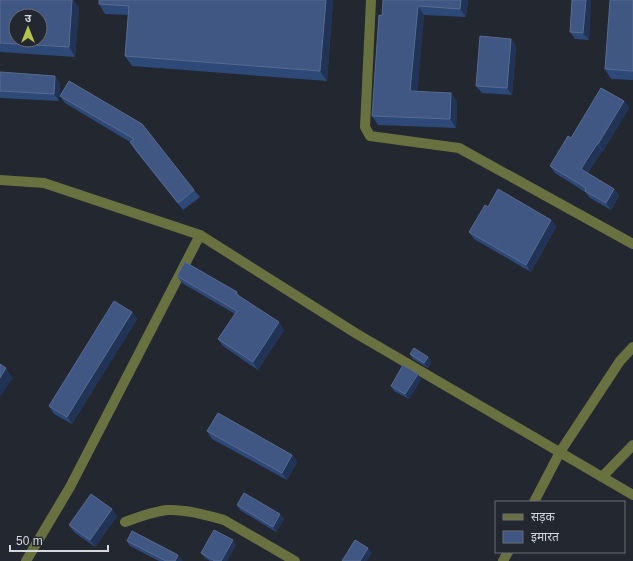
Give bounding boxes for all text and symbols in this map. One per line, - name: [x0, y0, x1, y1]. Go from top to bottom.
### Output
- north arrow: [8, 8, 48, 48]
- text: उ: [25, 12, 32, 24]
- legend: [495, 501, 625, 553]
- text: सड़क: [531, 510, 556, 524]
- scale bar: [10, 527, 108, 553]
- text: इमारत: [531, 530, 560, 544]
- text: 50 m: [16, 534, 43, 548]

